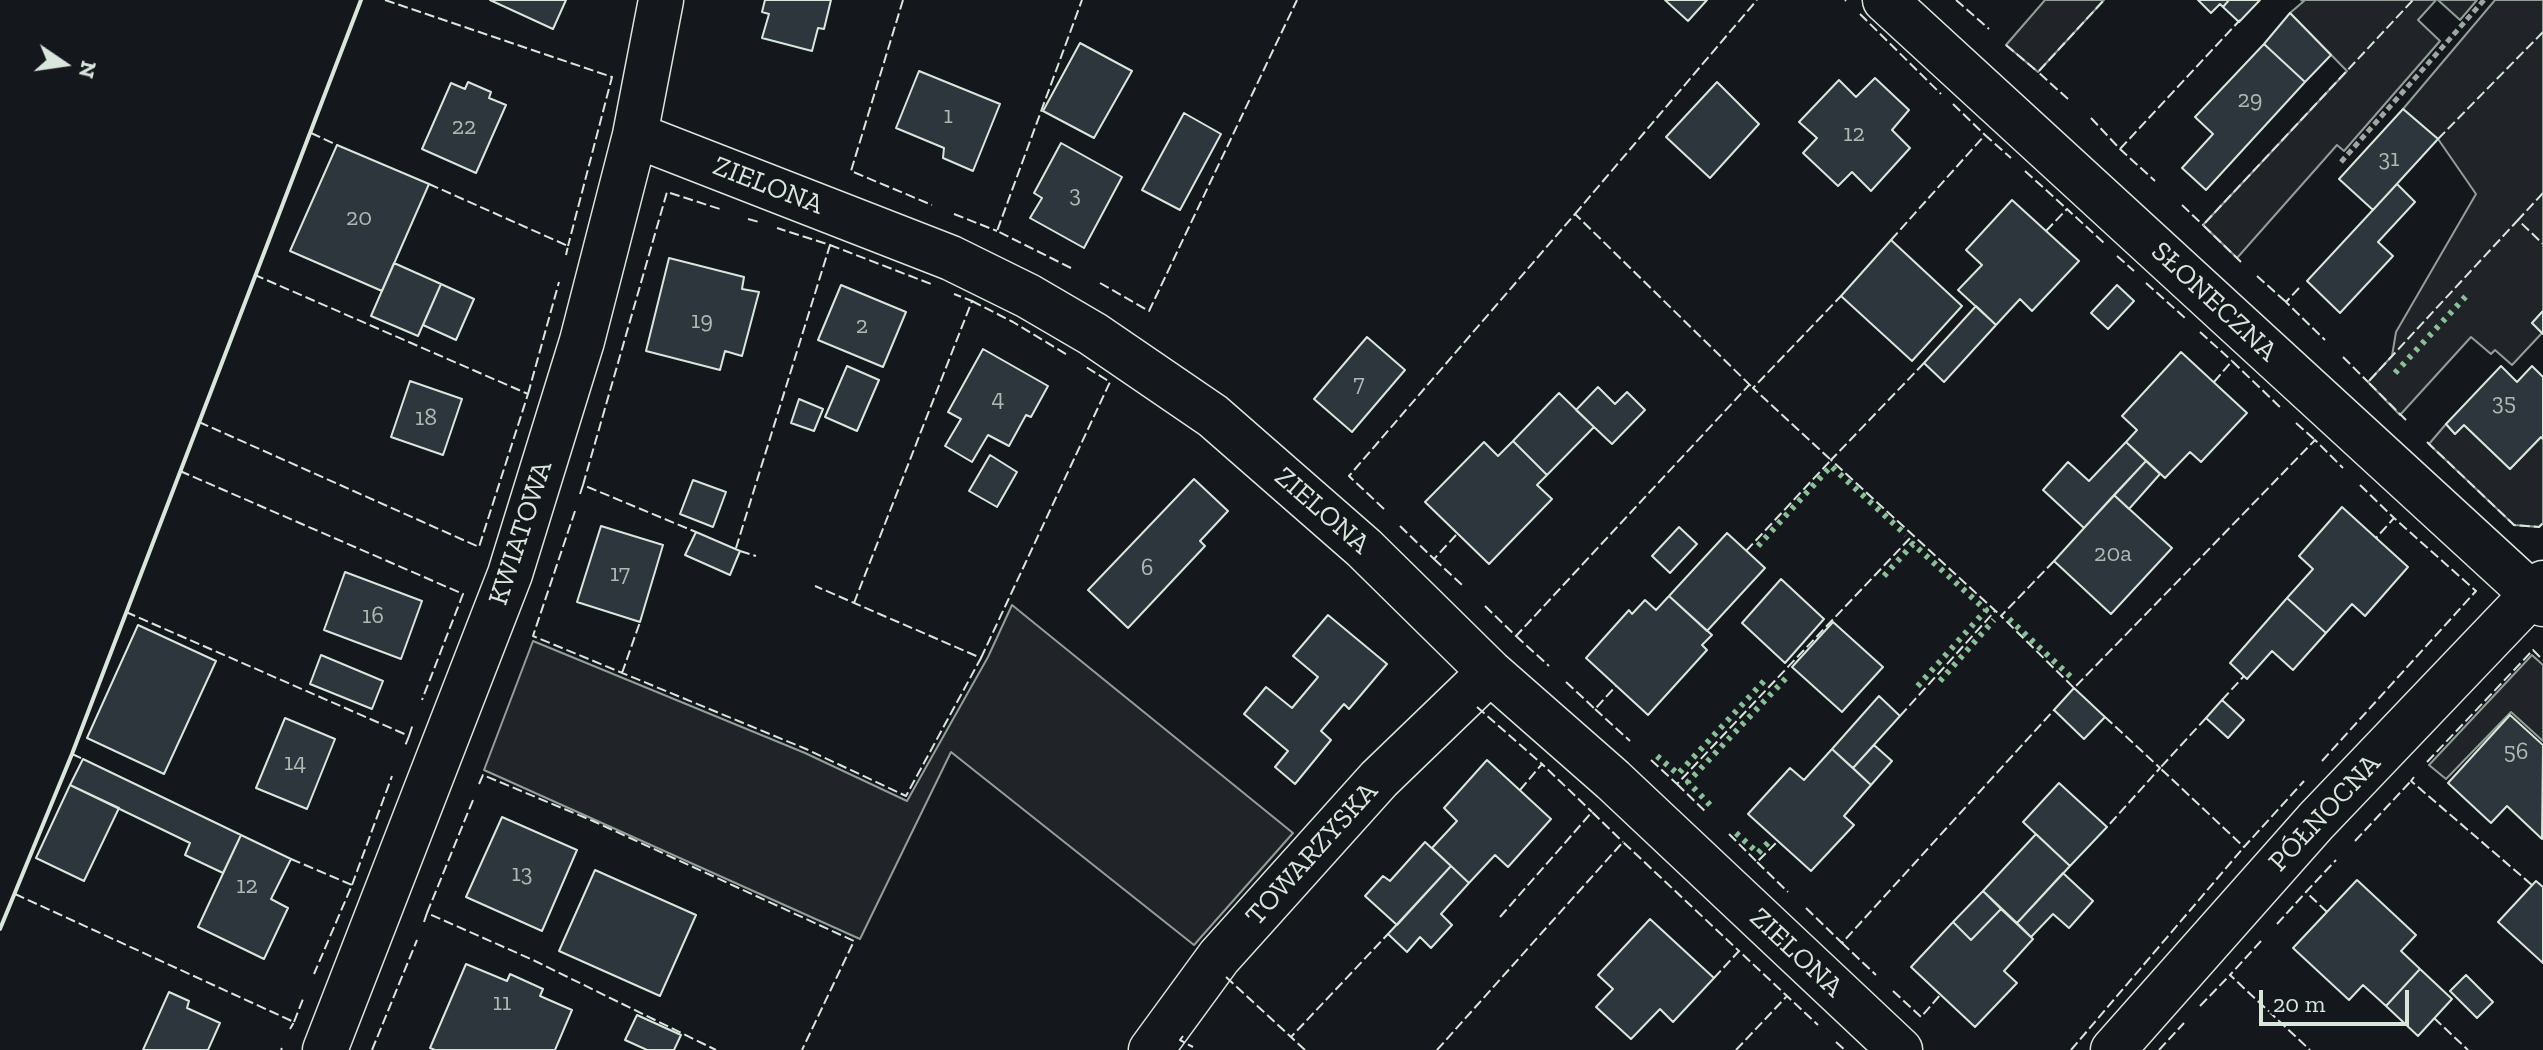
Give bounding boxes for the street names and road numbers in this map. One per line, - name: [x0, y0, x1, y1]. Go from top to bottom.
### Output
- street label: ZIELONA: [708, 150, 828, 222]
- street label: SŁONECZNA: [2144, 235, 2284, 369]
- street label: KWIATOWA: [482, 457, 560, 609]
- street label: ZIELONA: [1268, 461, 1376, 561]
- street label: PÓŁNOCNA: [2262, 747, 2388, 879]
- street label: TOWARZYSKA: [1239, 775, 1385, 933]
- street label: ZIELONA: [1742, 901, 1850, 1005]

